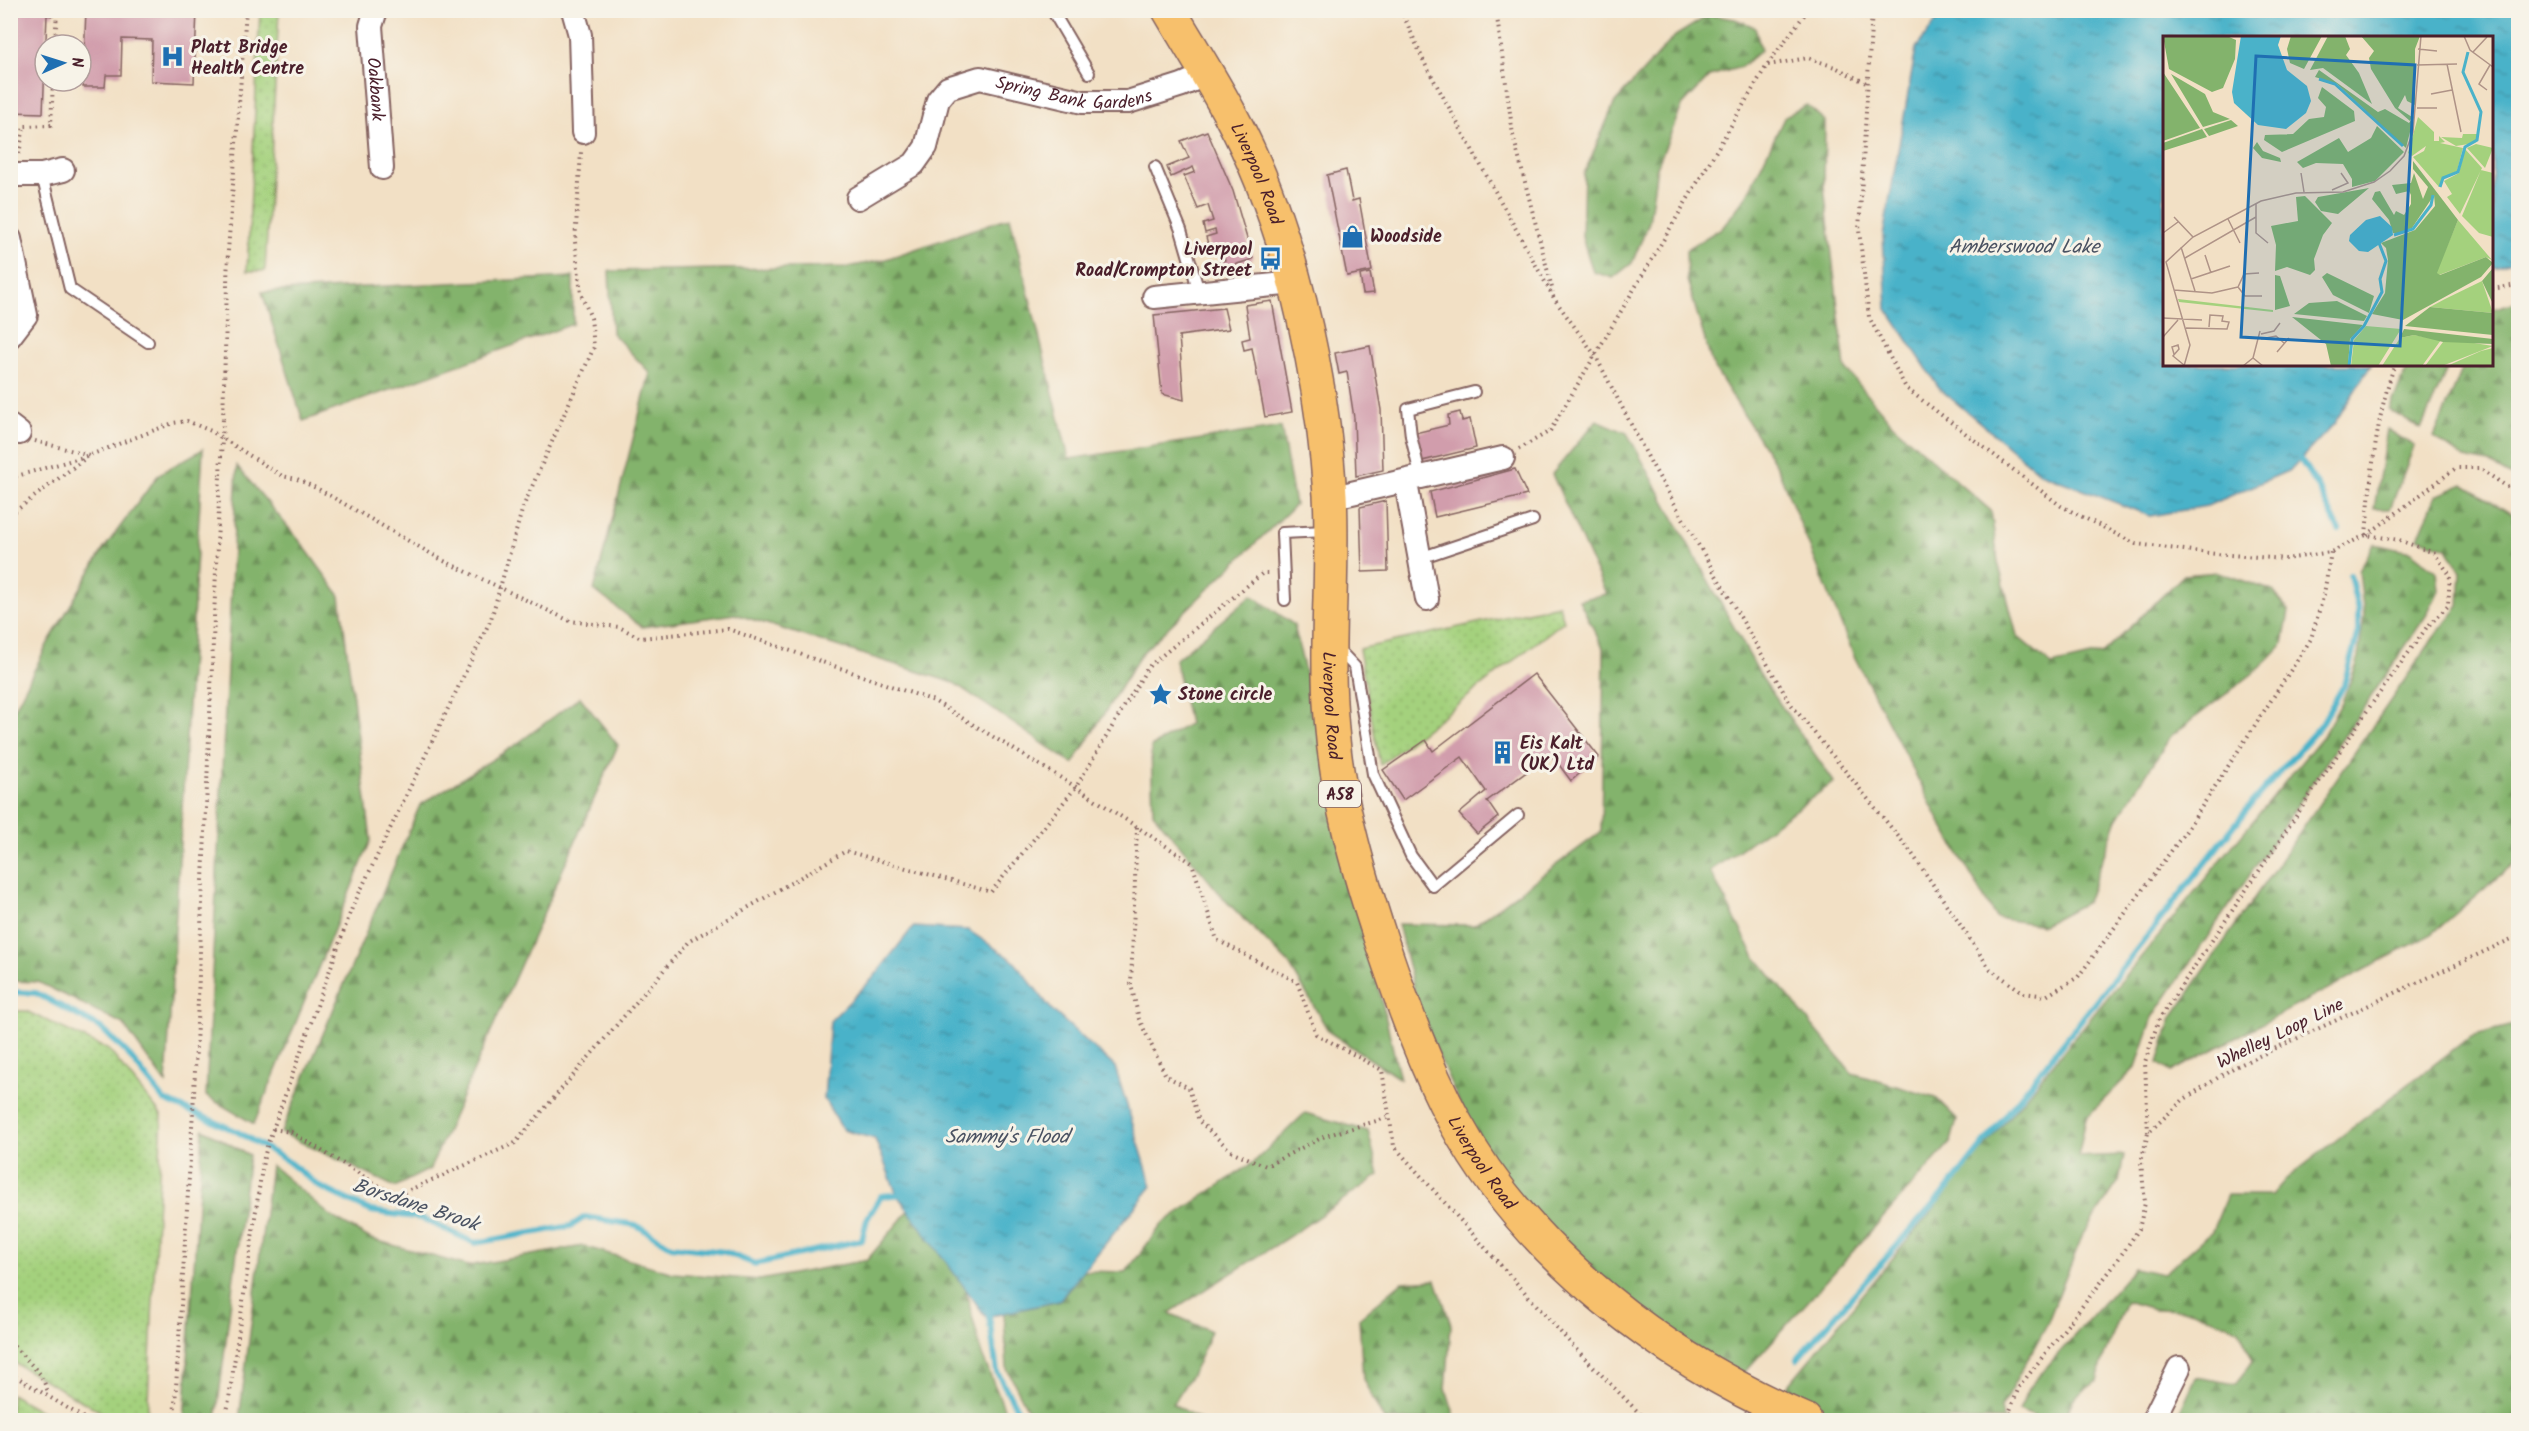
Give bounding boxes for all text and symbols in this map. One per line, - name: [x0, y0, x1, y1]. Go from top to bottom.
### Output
- north arrow: [33, 33, 93, 93]
- place label: Platt Bridge Health Centre: [191, 34, 304, 84]
- inset map: [2163, 36, 2493, 366]
- hospital icon: Platt Bridge Health Centre: [160, 44, 186, 70]
- street label: Oakbank: [357, 56, 391, 123]
- text: N: [64, 57, 89, 68]
- street label: Spring Bank Gardens: [993, 69, 1157, 118]
- street label: Liverpool Road: [1221, 118, 1290, 230]
- shop icon: Woodside: [1339, 223, 1365, 249]
- place label: Woodside: [1370, 223, 1442, 252]
- water label: Amberswood Lake: [1949, 232, 2101, 264]
- place label: Liverpool Road/Crompton Street: [1075, 236, 1253, 286]
- bus stop icon: Liverpool Road/Crompton Street: [1257, 246, 1283, 272]
- street label: Liverpool Road: [1313, 651, 1348, 763]
- place icon: Stone circle: [1147, 681, 1173, 707]
- place label: Stone circle: [1178, 681, 1273, 710]
- place label: Eis Kalt (UK) Ltd: [1520, 730, 1595, 780]
- building icon: Eis Kalt (UK) Ltd: [1489, 740, 1515, 766]
- road number: A58: [1319, 781, 1361, 807]
- street label: Whelley Loop Line: [2212, 991, 2349, 1078]
- street label: Liverpool Road: [1438, 1111, 1523, 1218]
- water label: Sammy's Flood: [945, 1122, 1074, 1154]
- water label: Borsdane Brook: [348, 1170, 485, 1242]

